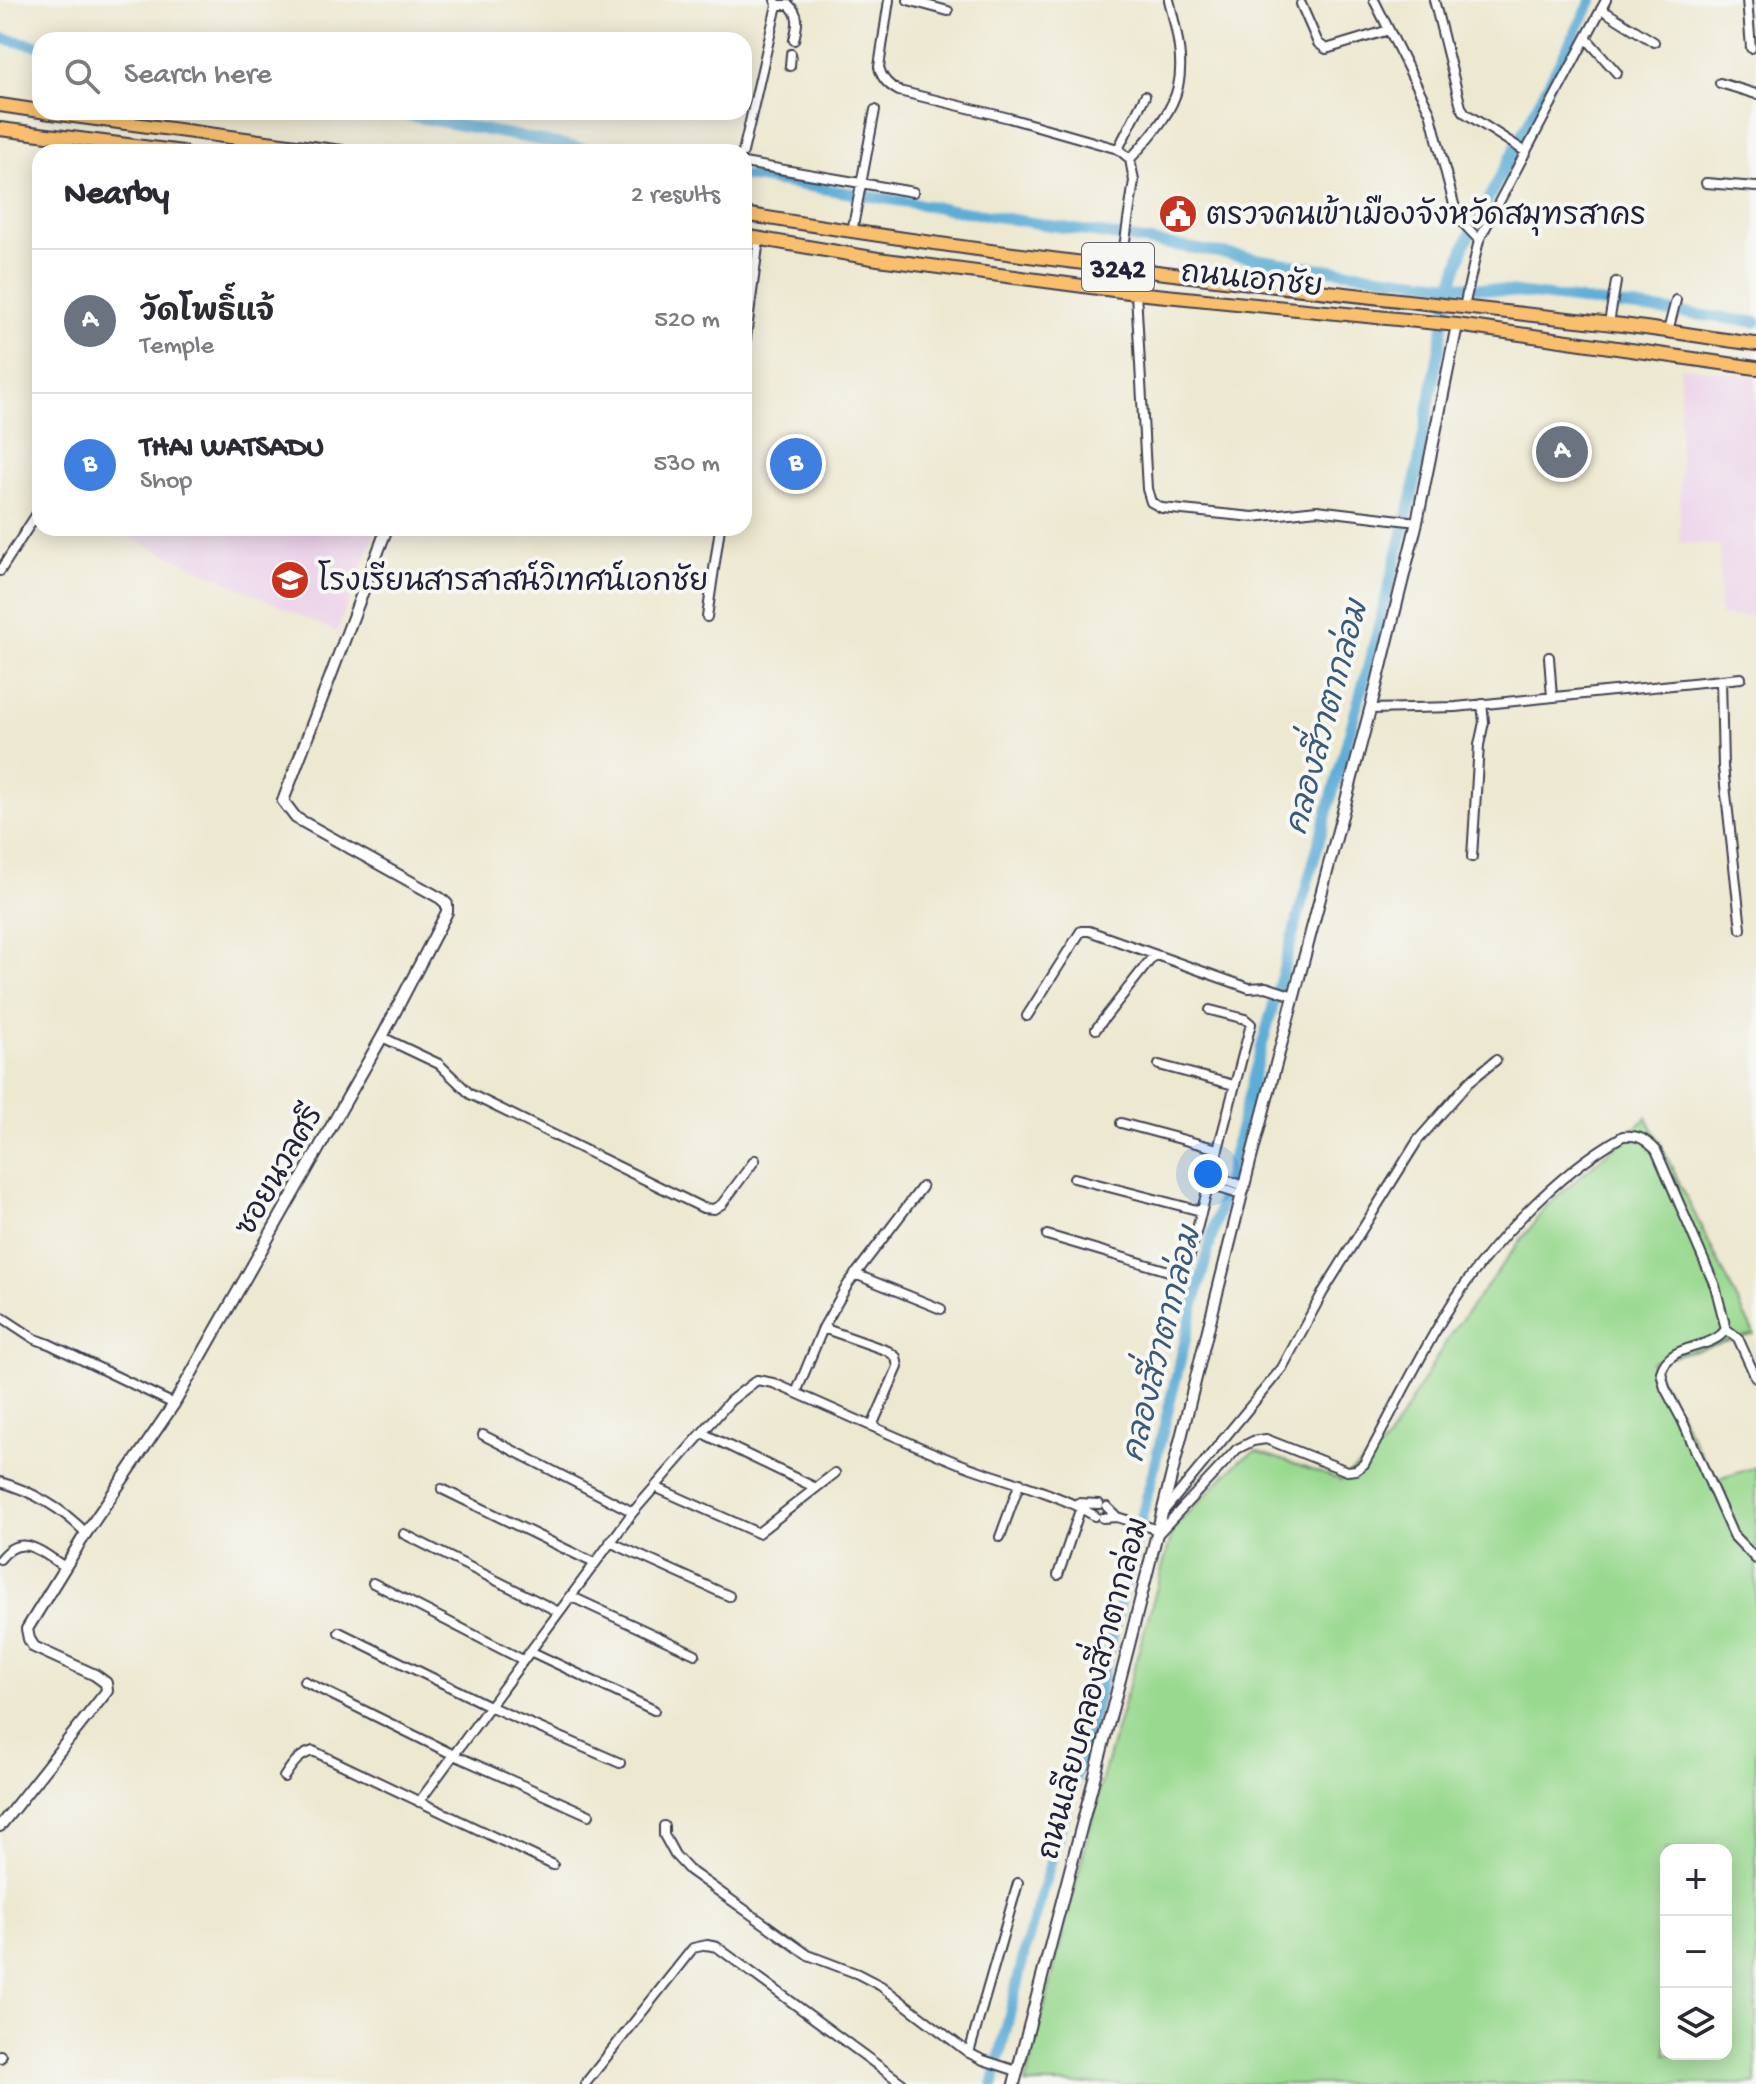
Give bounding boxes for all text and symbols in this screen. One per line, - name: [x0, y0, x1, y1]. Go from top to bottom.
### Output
- search box: [32, 32, 752, 120]
- icon: search: [60, 54, 104, 98]
- text: Search here: [124, 59, 272, 94]
- text: Nearby: [64, 176, 169, 216]
- text: 2 results: [631, 181, 720, 212]
- public building icon: ตรวจคนเข้าเมืองจังหวัดสมุทรสาคร: [1157, 193, 1199, 235]
- place label: ตรวจคนเข้าเมืองจังหวัดสมุทรสาคร: [1206, 195, 1646, 236]
- road number: 3242: [1082, 243, 1154, 291]
- street label: ถนนเอกชัย: [1179, 254, 1325, 307]
- text: วัดโพธิ์แจ้: [140, 297, 274, 332]
- text: A: [82, 306, 98, 337]
- text: 520 m: [654, 306, 720, 337]
- text: Temple: [140, 332, 214, 363]
- pin: A: [1536, 422, 1588, 482]
- text: THAI WATSADU: [140, 432, 324, 467]
- pin: B: [770, 434, 822, 494]
- text: B: [83, 450, 97, 481]
- text: 530 m: [653, 450, 720, 481]
- text: Shop: [140, 467, 192, 498]
- school or university icon: โรงเรียนสารสาสน์วิเทศน์เอกชัย: [269, 559, 311, 601]
- place label: โรงเรียนสารสาสน์วิเทศน์เอกชัย: [318, 560, 708, 602]
- water label: คลองสี่วาตากล่อม: [1266, 591, 1380, 839]
- street label: ซอยนวลศรี: [225, 1098, 333, 1244]
- your location: [1188, 1154, 1228, 1194]
- water label: คลองสี่วาตากล่อม: [1103, 1218, 1213, 1467]
- street label: ถนนเลียบคลองสี่วาตากล่อม: [1018, 1510, 1159, 1864]
- map controls: [1660, 1844, 1732, 2060]
- button: +: [1660, 1844, 1732, 1916]
- button: −: [1660, 1916, 1732, 1988]
- button: layers: [1660, 1988, 1732, 2060]

